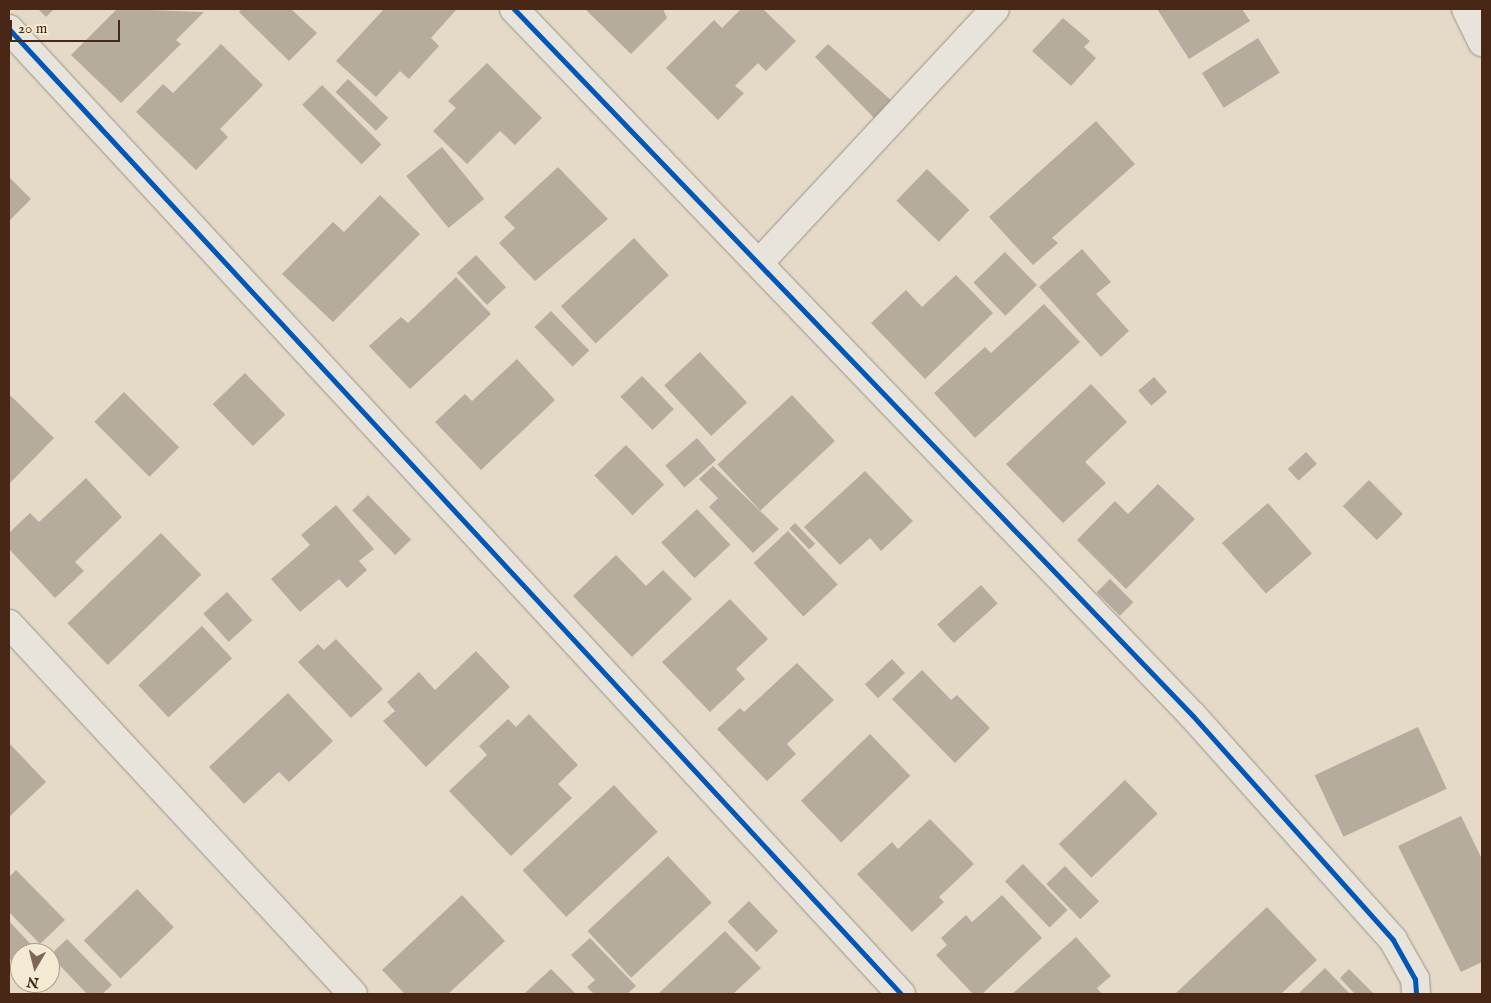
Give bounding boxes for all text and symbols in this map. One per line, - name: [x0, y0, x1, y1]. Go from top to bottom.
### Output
- scale bar: [12, 10, 122, 42]
- text: 20 m: [18, 19, 47, 38]
- north arrow: [10, 943, 60, 993]
- text: N: [26, 972, 40, 992]

